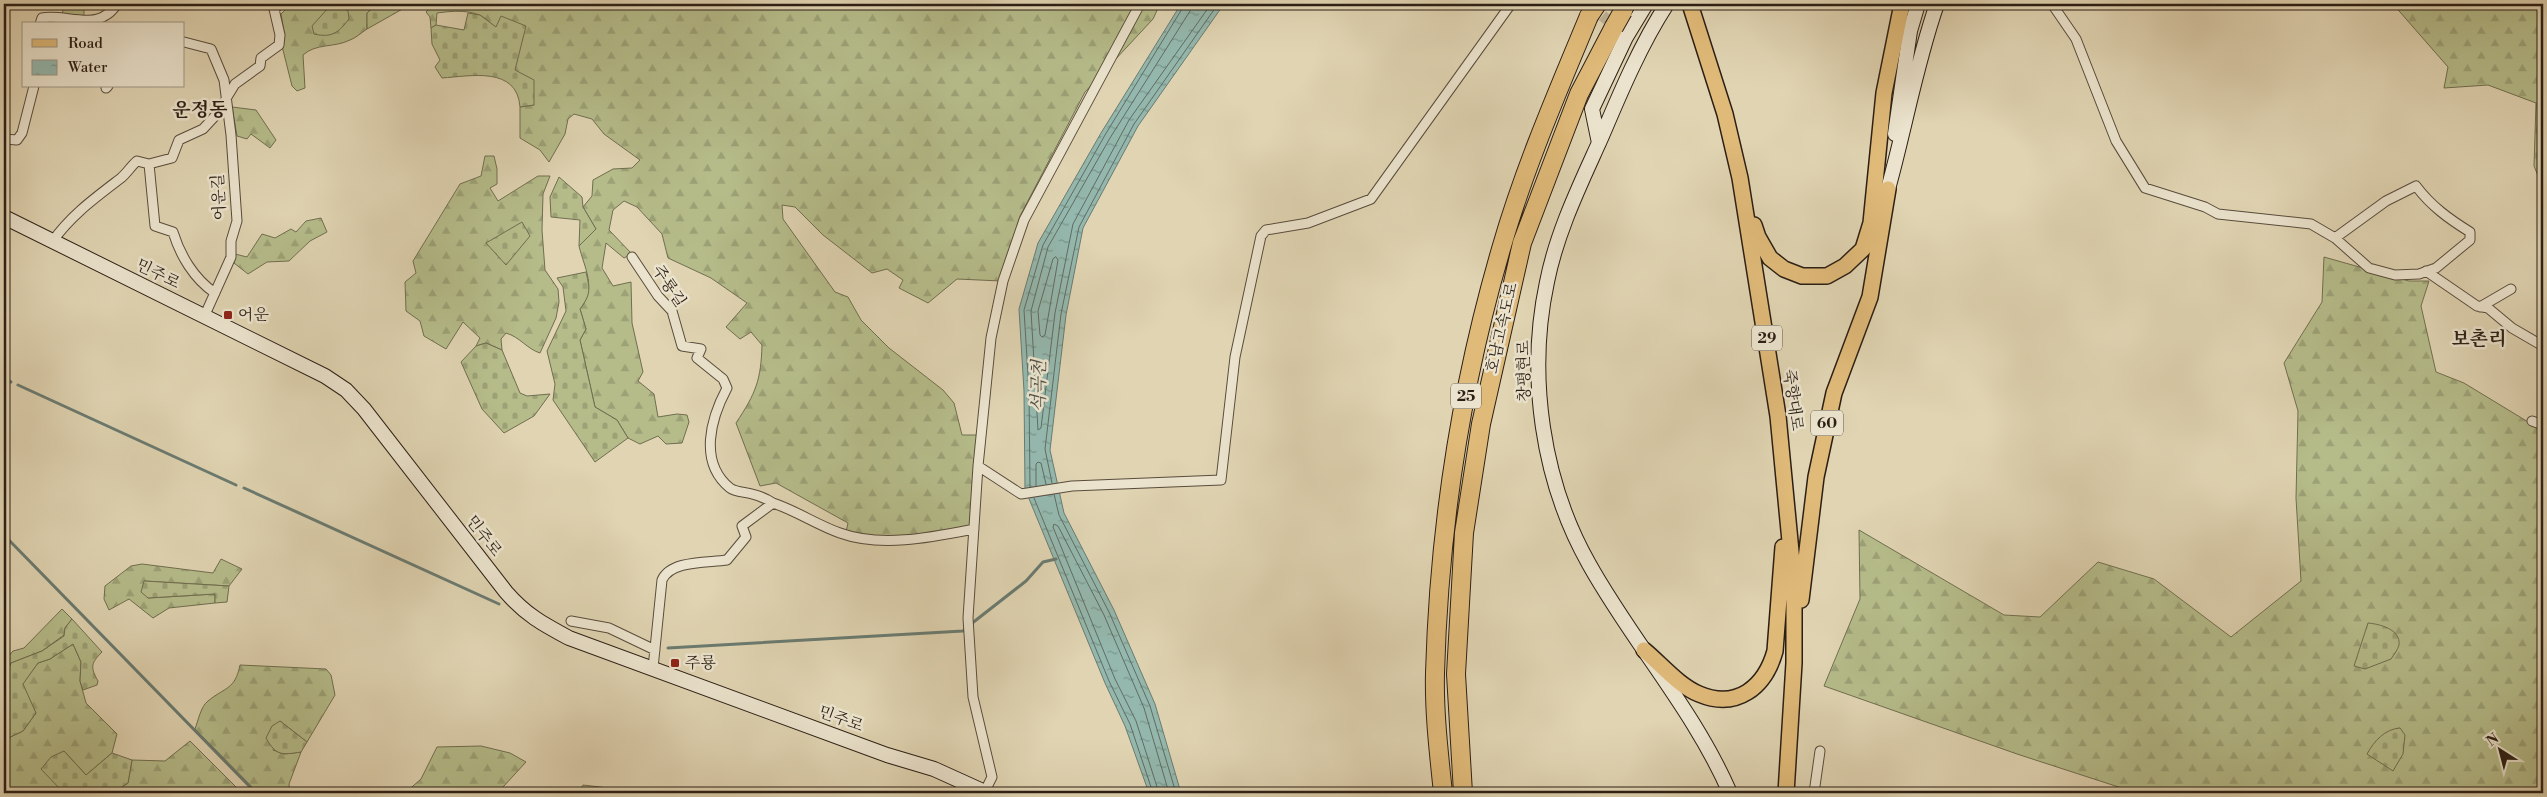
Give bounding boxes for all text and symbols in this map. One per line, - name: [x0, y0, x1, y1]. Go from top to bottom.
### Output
- legend: [22, 22, 185, 88]
- text: Road: [68, 34, 103, 53]
- text: Water: [67, 58, 108, 77]
- district label: 운정동: [172, 98, 228, 122]
- street label: 어운길: [208, 173, 230, 221]
- street label: 민주로: [133, 255, 184, 293]
- street label: 주룡길: [648, 261, 690, 311]
- street label: 호남고속도로: [1482, 280, 1522, 375]
- place label: 어운: [238, 305, 269, 325]
- marker: 어운: [222, 309, 234, 321]
- road number: 29: [1752, 326, 1782, 350]
- district label: 보촌리: [2451, 327, 2507, 351]
- street label: 창평현로: [1513, 339, 1535, 402]
- water label: 석곡천: [1027, 358, 1051, 412]
- street label: 죽향대로: [1779, 368, 1807, 433]
- road number: 25: [1451, 384, 1481, 408]
- road number: 60: [1811, 410, 1843, 436]
- street label: 민주로: [462, 512, 506, 561]
- place label: 주룡: [685, 653, 716, 673]
- marker: 주룡: [669, 657, 681, 669]
- street label: 민주로: [816, 702, 867, 737]
- north arrow: [2474, 724, 2524, 774]
- text: N: [2483, 730, 2503, 751]

